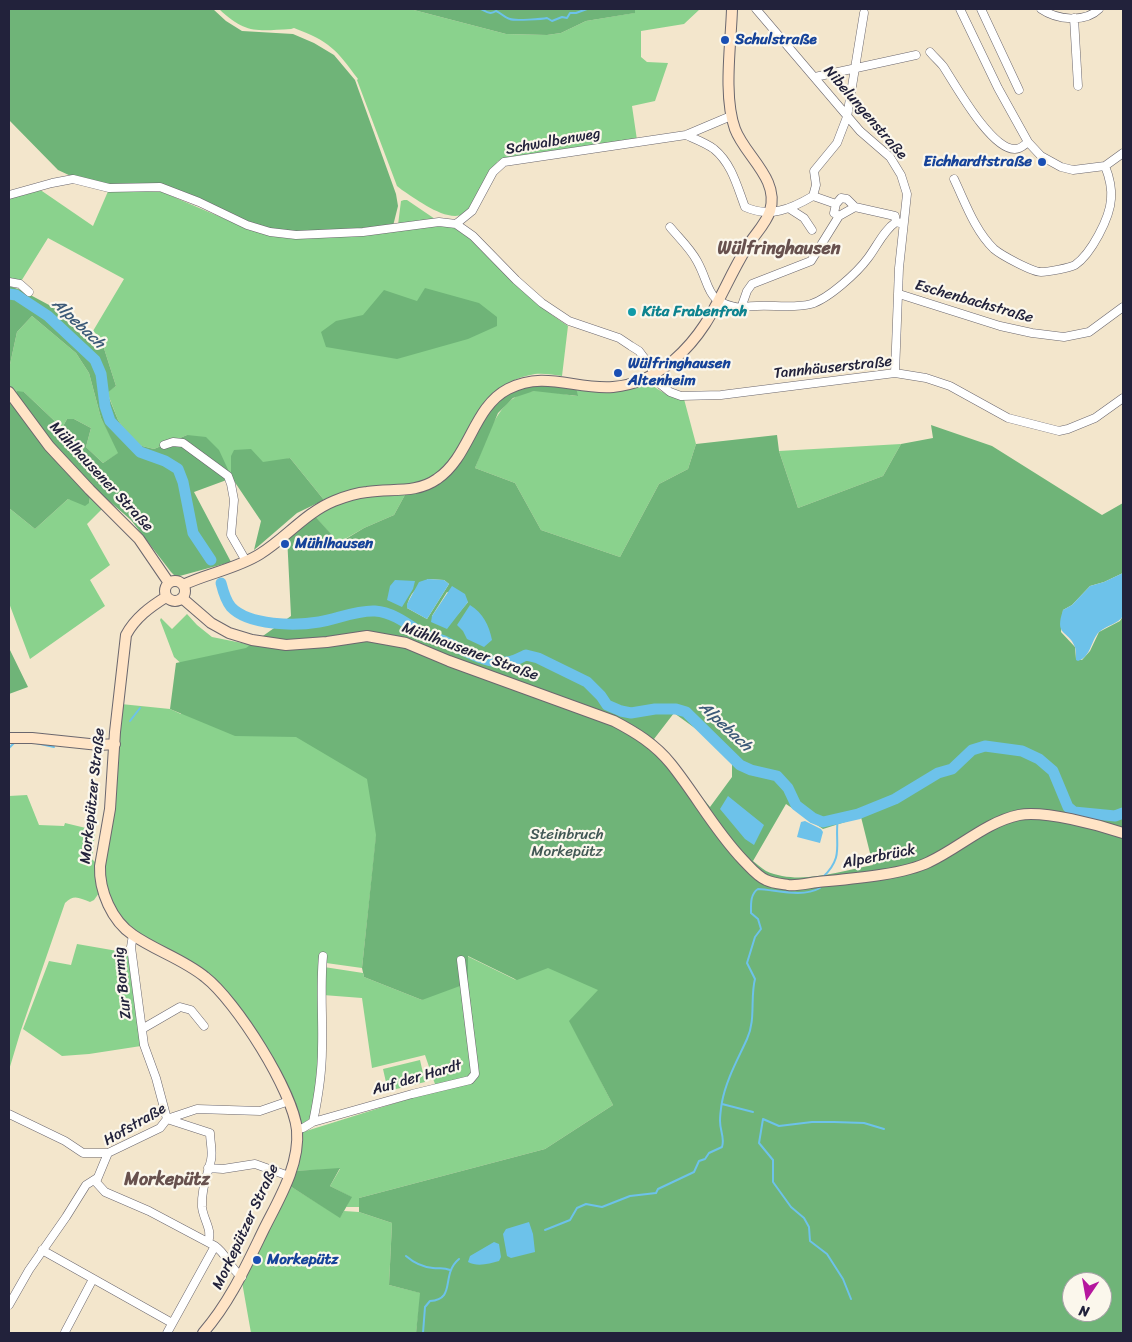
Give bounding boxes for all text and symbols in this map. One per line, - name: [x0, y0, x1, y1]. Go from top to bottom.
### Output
- place label: Schulstraße: [735, 31, 817, 49]
- marker: Schulstraße: [719, 34, 731, 46]
- street label: Nibelungenstraße: [819, 62, 911, 164]
- street label: Schwalbenweg: [504, 125, 602, 159]
- place label: Eichhardtstraße: [924, 153, 1032, 171]
- marker: Eichhardtstraße: [1036, 156, 1048, 168]
- district label: Wülfringhausen: [718, 238, 840, 260]
- street label: Eschenbachstraße: [913, 277, 1035, 327]
- water label: Alpebach: [48, 295, 108, 353]
- place label: Kita Frabenfroh: [642, 303, 747, 321]
- marker: Kita Frabenfroh: [626, 306, 638, 318]
- street label: Tannhäuserstraße: [773, 353, 893, 383]
- place label: Wülfringhausen Altenheim: [628, 355, 730, 390]
- marker: Wülfringhausen Altenheim: [612, 367, 624, 379]
- street label: Mühlhausener Straße: [45, 418, 157, 536]
- place label: Mühlhausen: [295, 535, 373, 553]
- marker: Mühlhausen: [279, 538, 291, 550]
- street label: Mühlhausener Straße: [399, 619, 541, 685]
- water label: Alpebach: [695, 698, 755, 756]
- street label: Morkepützer Straße: [77, 727, 109, 865]
- park label: Steinbruch Morkepütz: [530, 826, 604, 861]
- street label: Alperbrück: [841, 841, 917, 873]
- street label: Zur Bormig: [110, 946, 136, 1020]
- street label: Auf der Hardt: [370, 1057, 464, 1099]
- street label: Hofstraße: [101, 1100, 169, 1150]
- street label: Morkepützer Straße: [209, 1161, 283, 1293]
- district label: Morkepütz: [124, 1169, 210, 1191]
- place label: Morkepütz: [267, 1251, 338, 1269]
- marker: Morkepütz: [251, 1254, 263, 1266]
- north arrow: [1062, 1272, 1112, 1322]
- text: N: [1077, 1298, 1091, 1324]

